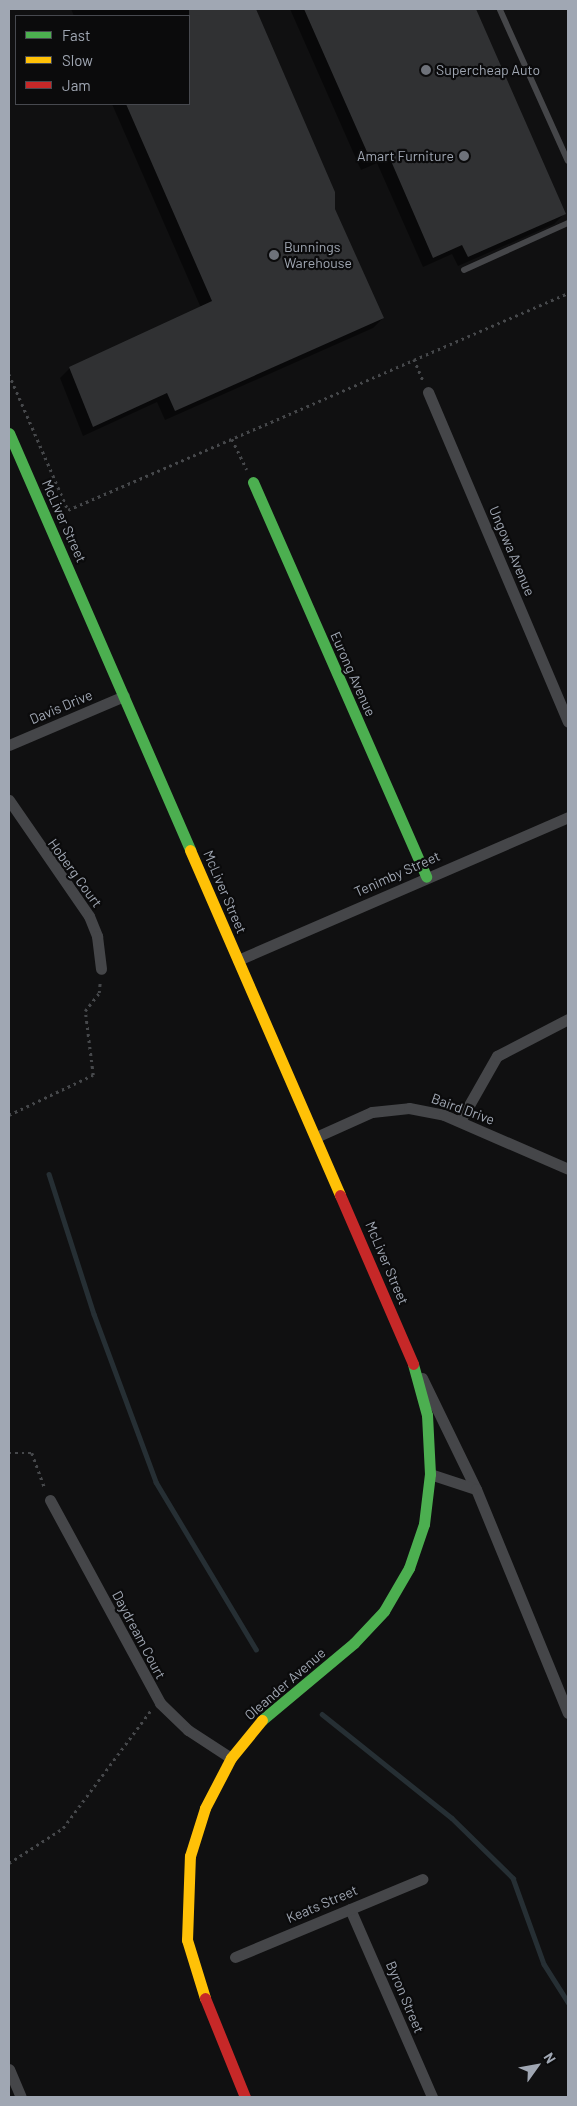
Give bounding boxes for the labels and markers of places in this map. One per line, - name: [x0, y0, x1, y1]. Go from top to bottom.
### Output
- place label: Supercheap Auto: [436, 62, 540, 78]
- marker: Supercheap Auto: [420, 64, 432, 76]
- place label: Amart Furniture: [357, 148, 454, 164]
- marker: Amart Furniture: [458, 150, 470, 162]
- place label: Bunnings Warehouse: [284, 239, 352, 272]
- marker: Bunnings Warehouse: [268, 249, 280, 261]

